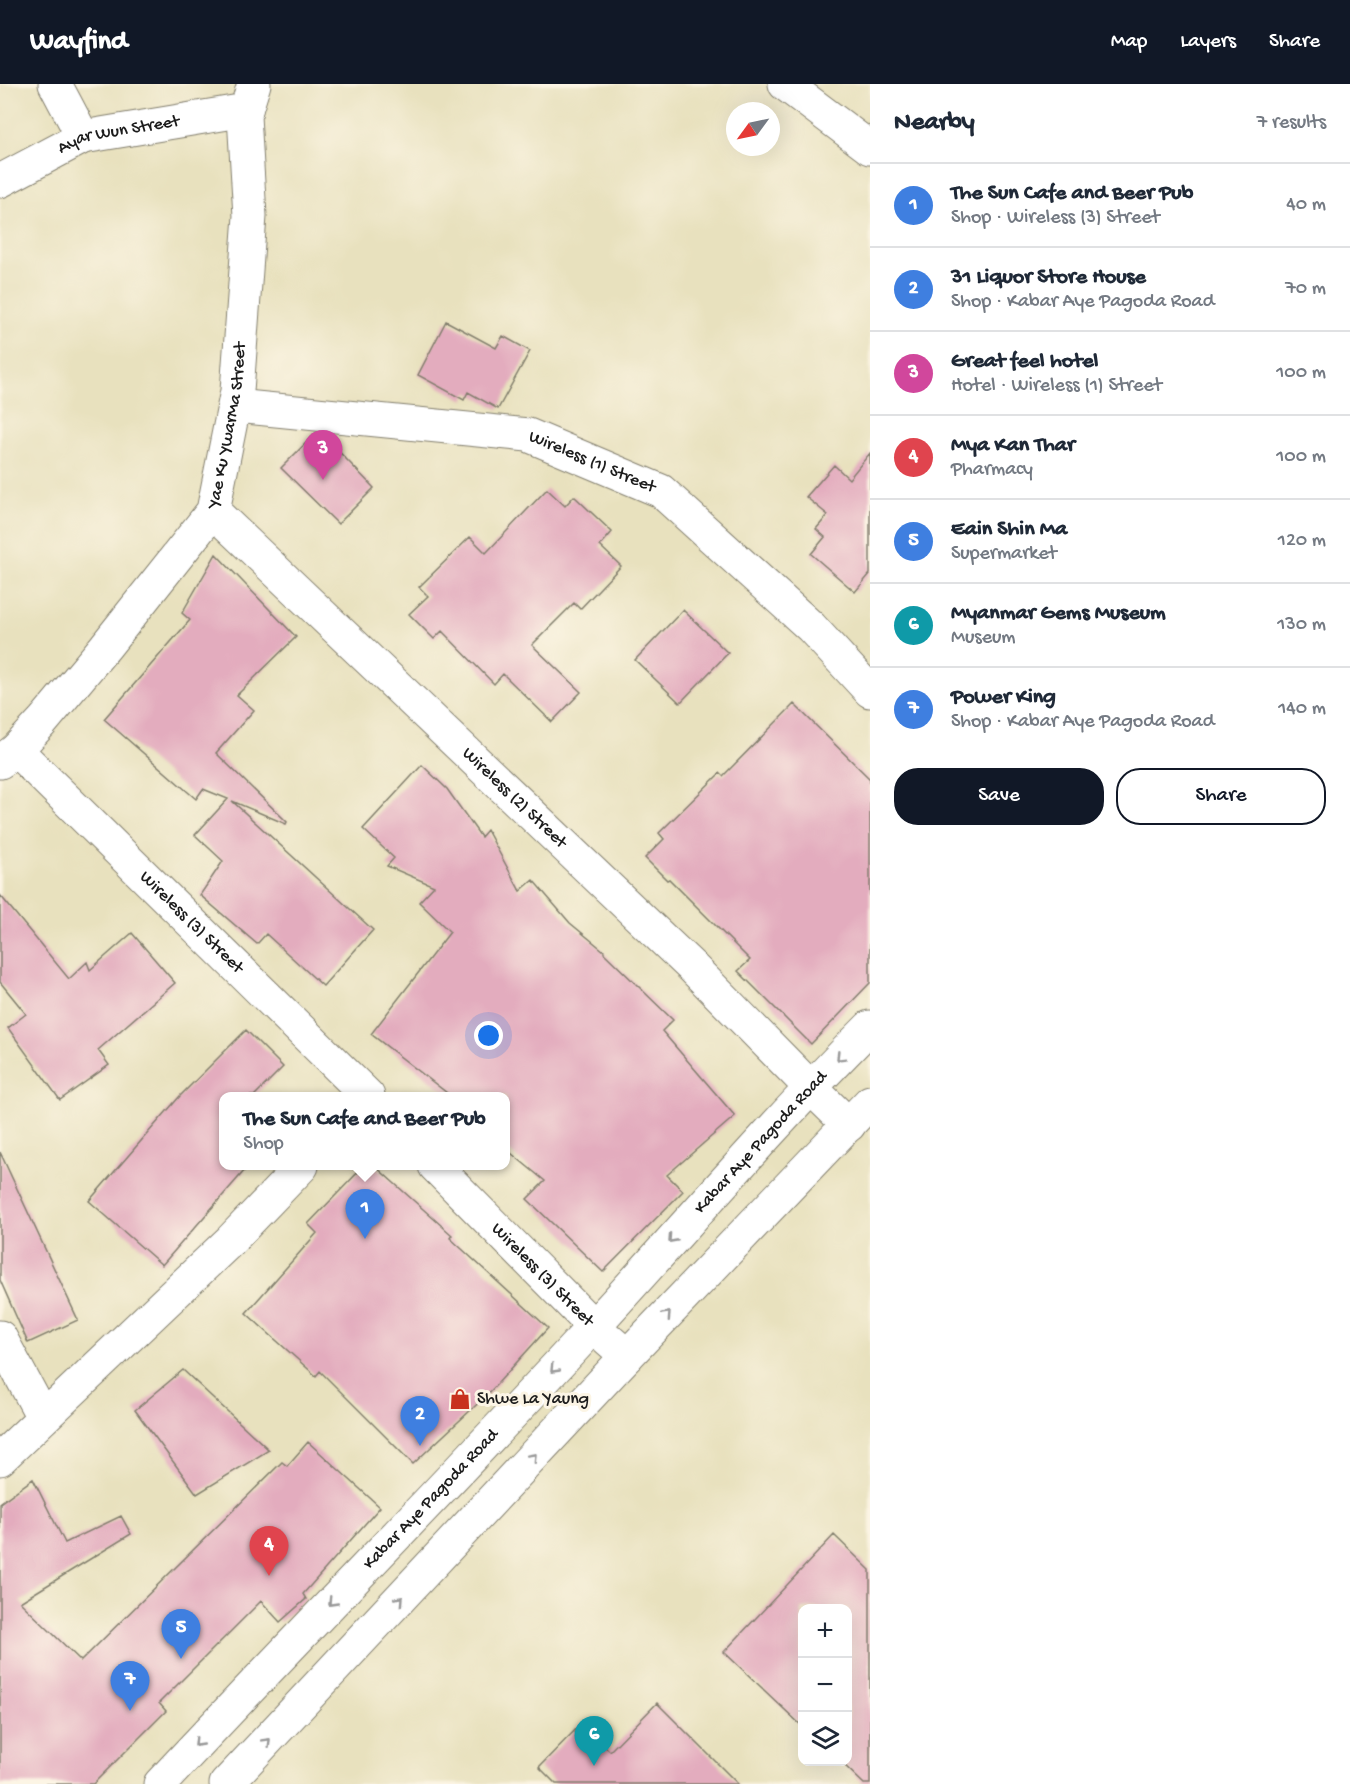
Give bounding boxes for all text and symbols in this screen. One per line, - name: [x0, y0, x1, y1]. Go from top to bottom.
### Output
- text: Wayfind: [30, 26, 127, 59]
- text: Map: [1111, 30, 1147, 55]
- text: Layers: [1180, 30, 1236, 55]
- text: Share: [1269, 30, 1320, 55]
- north arrow: [726, 102, 780, 156]
- text: Nearby: [894, 108, 975, 139]
- street label: Ayar Wun Street: [54, 110, 182, 159]
- text: 7 results: [1257, 112, 1326, 135]
- text: The Sun Cafe and Beer Pub: [951, 181, 1193, 207]
- text: 1: [909, 194, 918, 217]
- text: 40 m: [1286, 194, 1326, 217]
- text: Shop · Wireless (3) Street: [951, 207, 1160, 230]
- text: 31 Liquor Store House: [951, 265, 1146, 291]
- text: 2: [909, 278, 918, 301]
- text: 70 m: [1285, 278, 1326, 301]
- text: Shop · Kabar Aye Pagoda Road: [951, 291, 1214, 314]
- street label: Yae Ku YwarMa Street: [203, 340, 251, 512]
- text: Great feel hotel: [951, 349, 1098, 375]
- text: 3: [908, 362, 919, 385]
- text: 100 m: [1276, 362, 1326, 385]
- text: Hotel · Wireless (1) Street: [951, 375, 1162, 398]
- street label: Wireless (1) Street: [526, 426, 660, 499]
- pin: 3: [304, 430, 342, 480]
- text: Mya Kan Thar: [951, 433, 1075, 459]
- text: 4: [909, 446, 918, 469]
- text: 100 m: [1276, 446, 1326, 469]
- text: Pharmacy: [951, 459, 1033, 482]
- text: Eain Shin Ma: [951, 517, 1067, 543]
- text: 5: [908, 530, 919, 553]
- text: 120 m: [1278, 530, 1326, 553]
- text: Supermarket: [951, 543, 1057, 566]
- text: Myanmar Gems Museum: [951, 601, 1166, 627]
- text: 6: [908, 614, 919, 637]
- text: 130 m: [1277, 614, 1326, 637]
- text: Museum: [951, 627, 1016, 650]
- text: Power King: [951, 685, 1056, 711]
- text: 7: [908, 698, 919, 721]
- text: 140 m: [1278, 698, 1326, 721]
- text: Shop · Kabar Aye Pagoda Road: [951, 711, 1214, 734]
- street label: Wireless (2) Street: [457, 743, 572, 854]
- button: Save: [894, 768, 1104, 825]
- button: Share: [1116, 768, 1326, 825]
- street label: Wireless (3) Street: [135, 867, 249, 979]
- your location: [474, 1021, 503, 1050]
- one-way arrow: [836, 1051, 847, 1061]
- street label: Kabar Aye Pagoda Road: [690, 1066, 833, 1218]
- popup: [219, 1092, 510, 1170]
- text: The Sun Cafe and Beer Pub: [243, 1107, 486, 1133]
- text: Shop: [243, 1133, 284, 1156]
- pin: 1: [346, 1190, 385, 1239]
- street label: Wireless (3) Street: [487, 1219, 599, 1332]
- one-way arrow: [668, 1233, 679, 1243]
- one-way arrow: [660, 1312, 671, 1322]
- one-way arrow: [550, 1362, 561, 1373]
- shop icon: Shwe La Yaung: [448, 1387, 472, 1411]
- place label: Shwe La Yaung: [477, 1389, 589, 1410]
- pin: 2: [400, 1396, 440, 1446]
- street label: Kabar Aye Pagoda Road: [359, 1423, 504, 1574]
- one-way arrow: [526, 1453, 537, 1464]
- pin: 4: [250, 1526, 288, 1576]
- one-way arrow: [329, 1595, 340, 1606]
- one-way arrow: [393, 1596, 404, 1607]
- map controls: [798, 1604, 852, 1766]
- button: +: [798, 1604, 852, 1658]
- pin: 5: [162, 1610, 201, 1659]
- button: −: [798, 1658, 852, 1712]
- pin: 7: [110, 1662, 150, 1711]
- button: layers: [798, 1712, 852, 1766]
- pin: 6: [574, 1716, 614, 1766]
- one-way arrow: [194, 1737, 205, 1747]
- one-way arrow: [260, 1738, 271, 1748]

